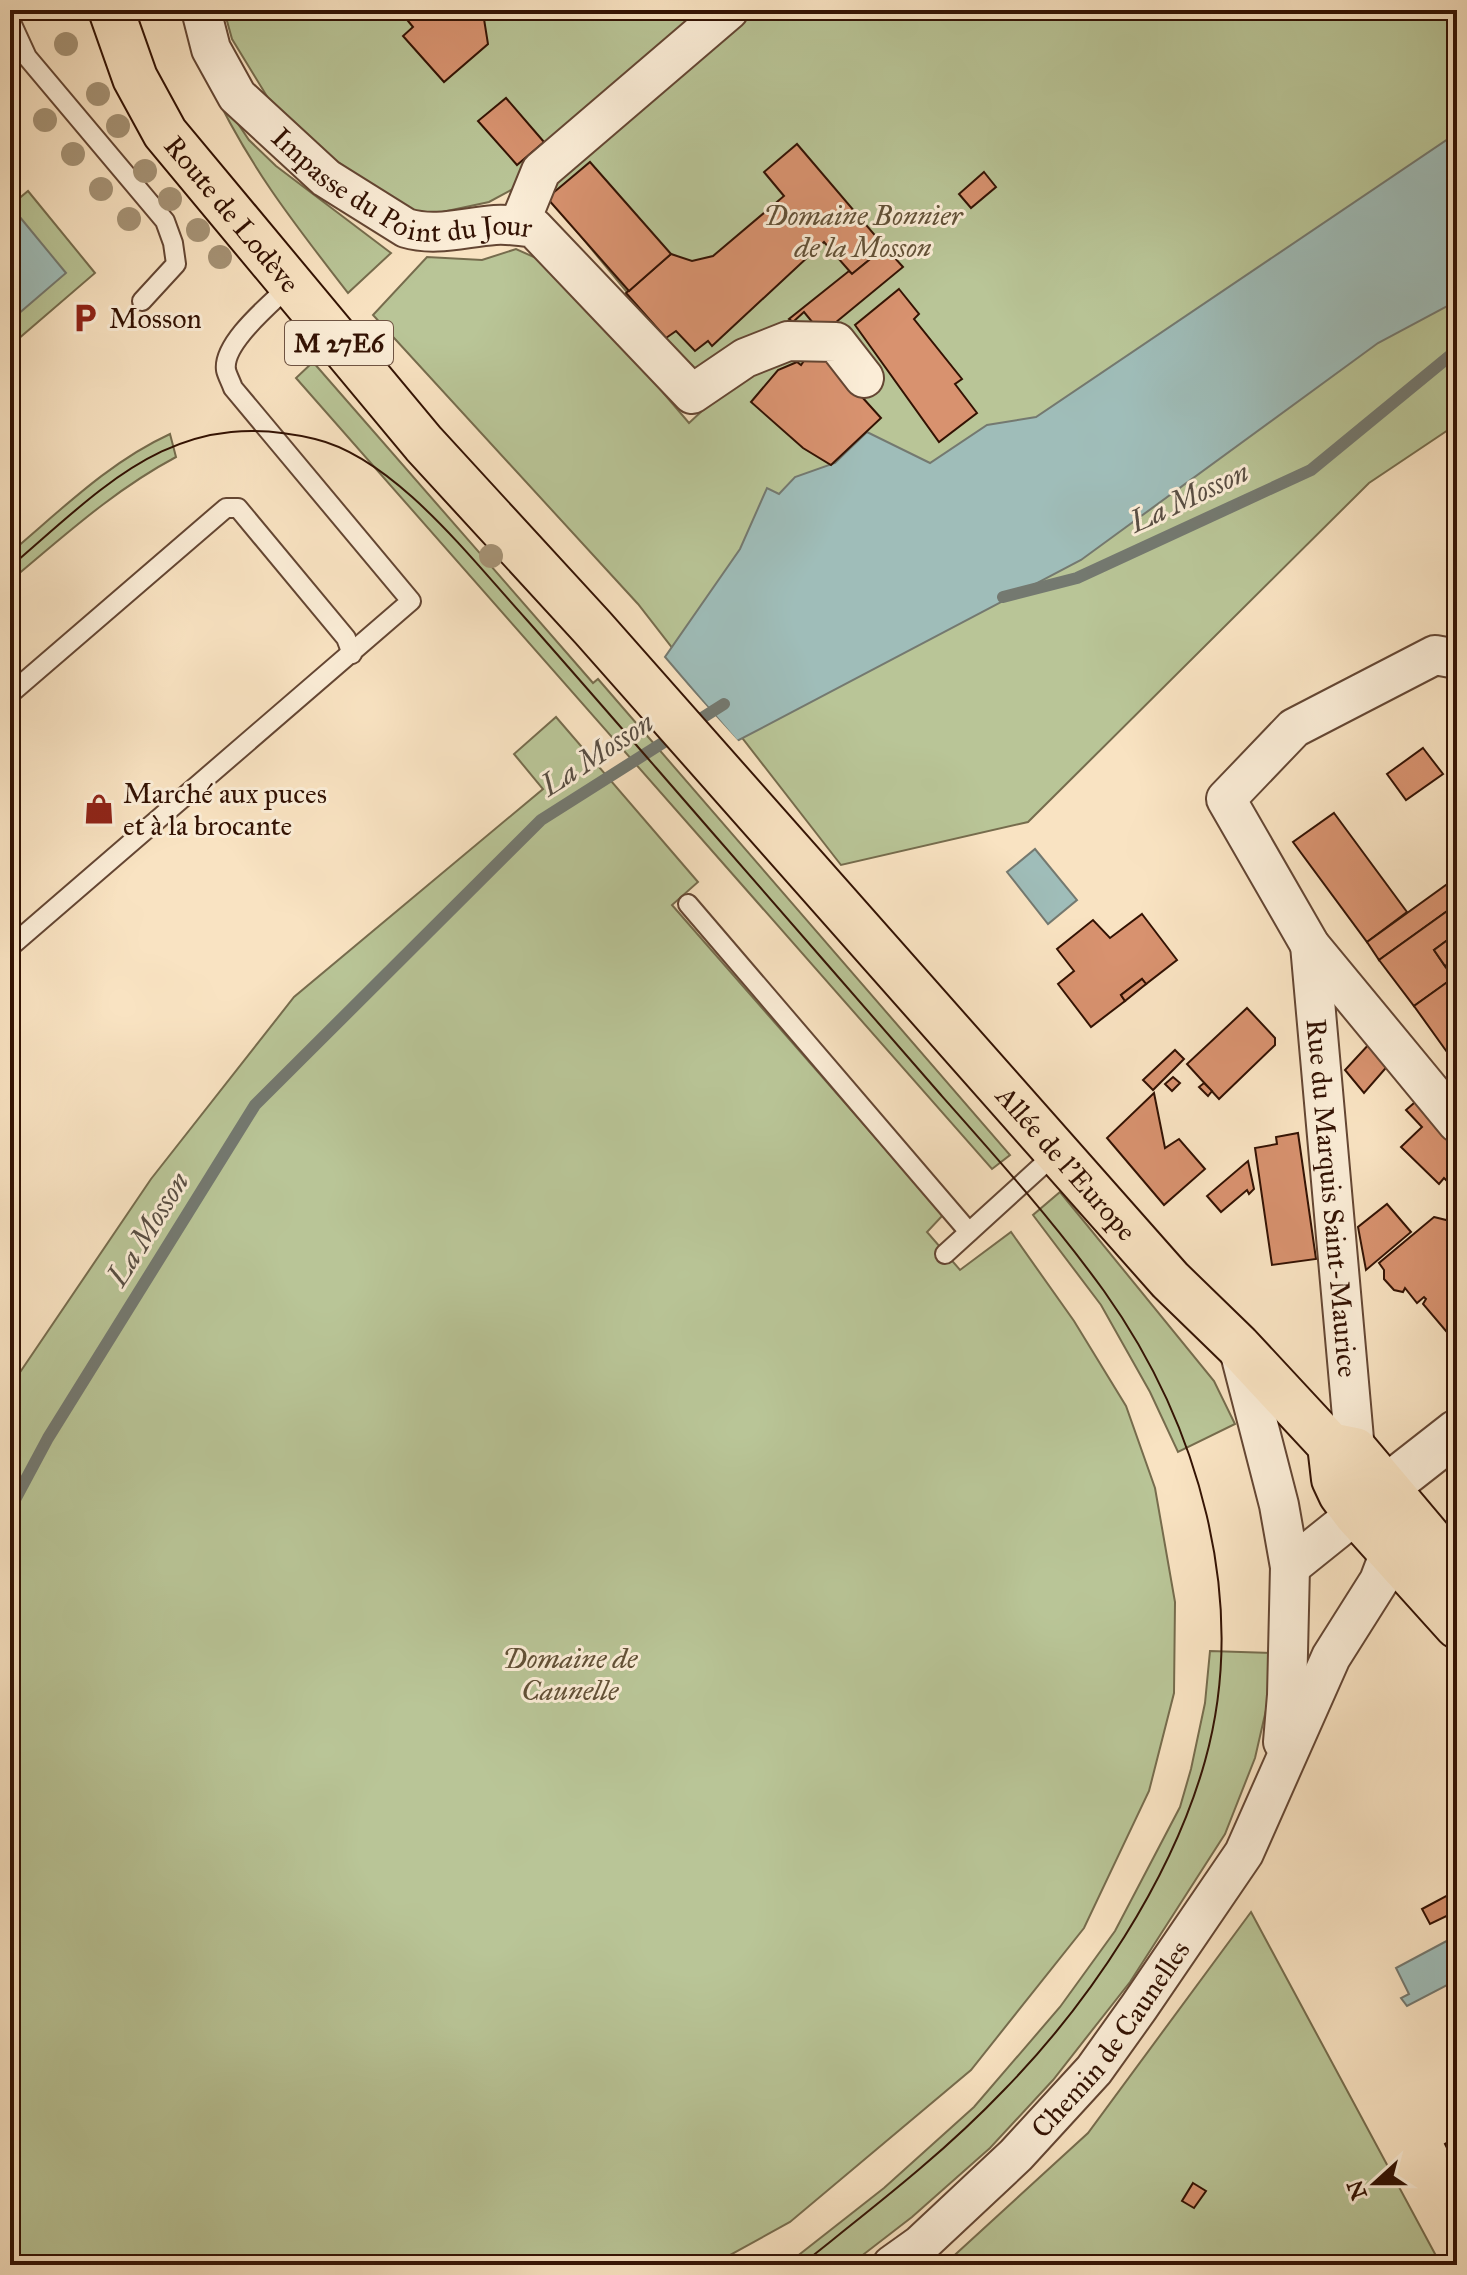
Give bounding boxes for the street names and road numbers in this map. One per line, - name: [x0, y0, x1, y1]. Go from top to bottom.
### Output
- street label: Impasse du Point du Jour: [265, 120, 535, 249]
- street label: Route de Lodève: [157, 128, 308, 299]
- road number: M 27E6: [285, 321, 393, 365]
- street label: Rue du Marquis Saint-Maurice: [1299, 1017, 1366, 1379]
- street label: Allée de l'Europe: [988, 1078, 1144, 1248]
- street label: Chemin de Caunelles: [1023, 1933, 1197, 2145]

